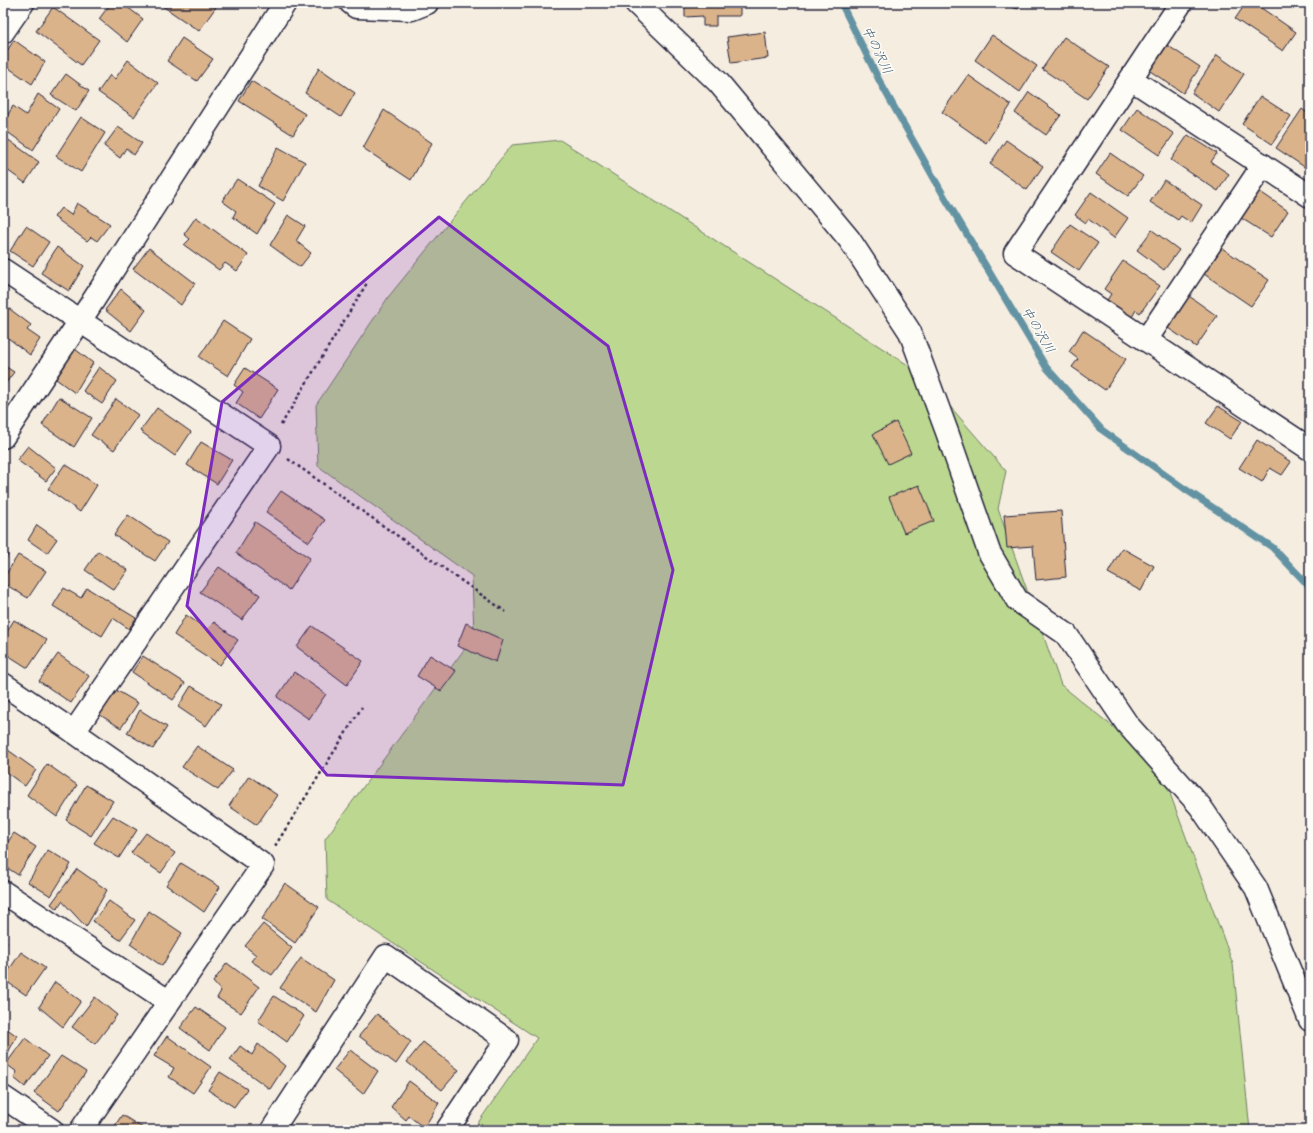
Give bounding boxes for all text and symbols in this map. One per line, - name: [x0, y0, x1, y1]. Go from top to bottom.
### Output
- water label: 中の沢川: [858, 23, 896, 77]
- water label: 中の沢川: [1018, 304, 1058, 356]

